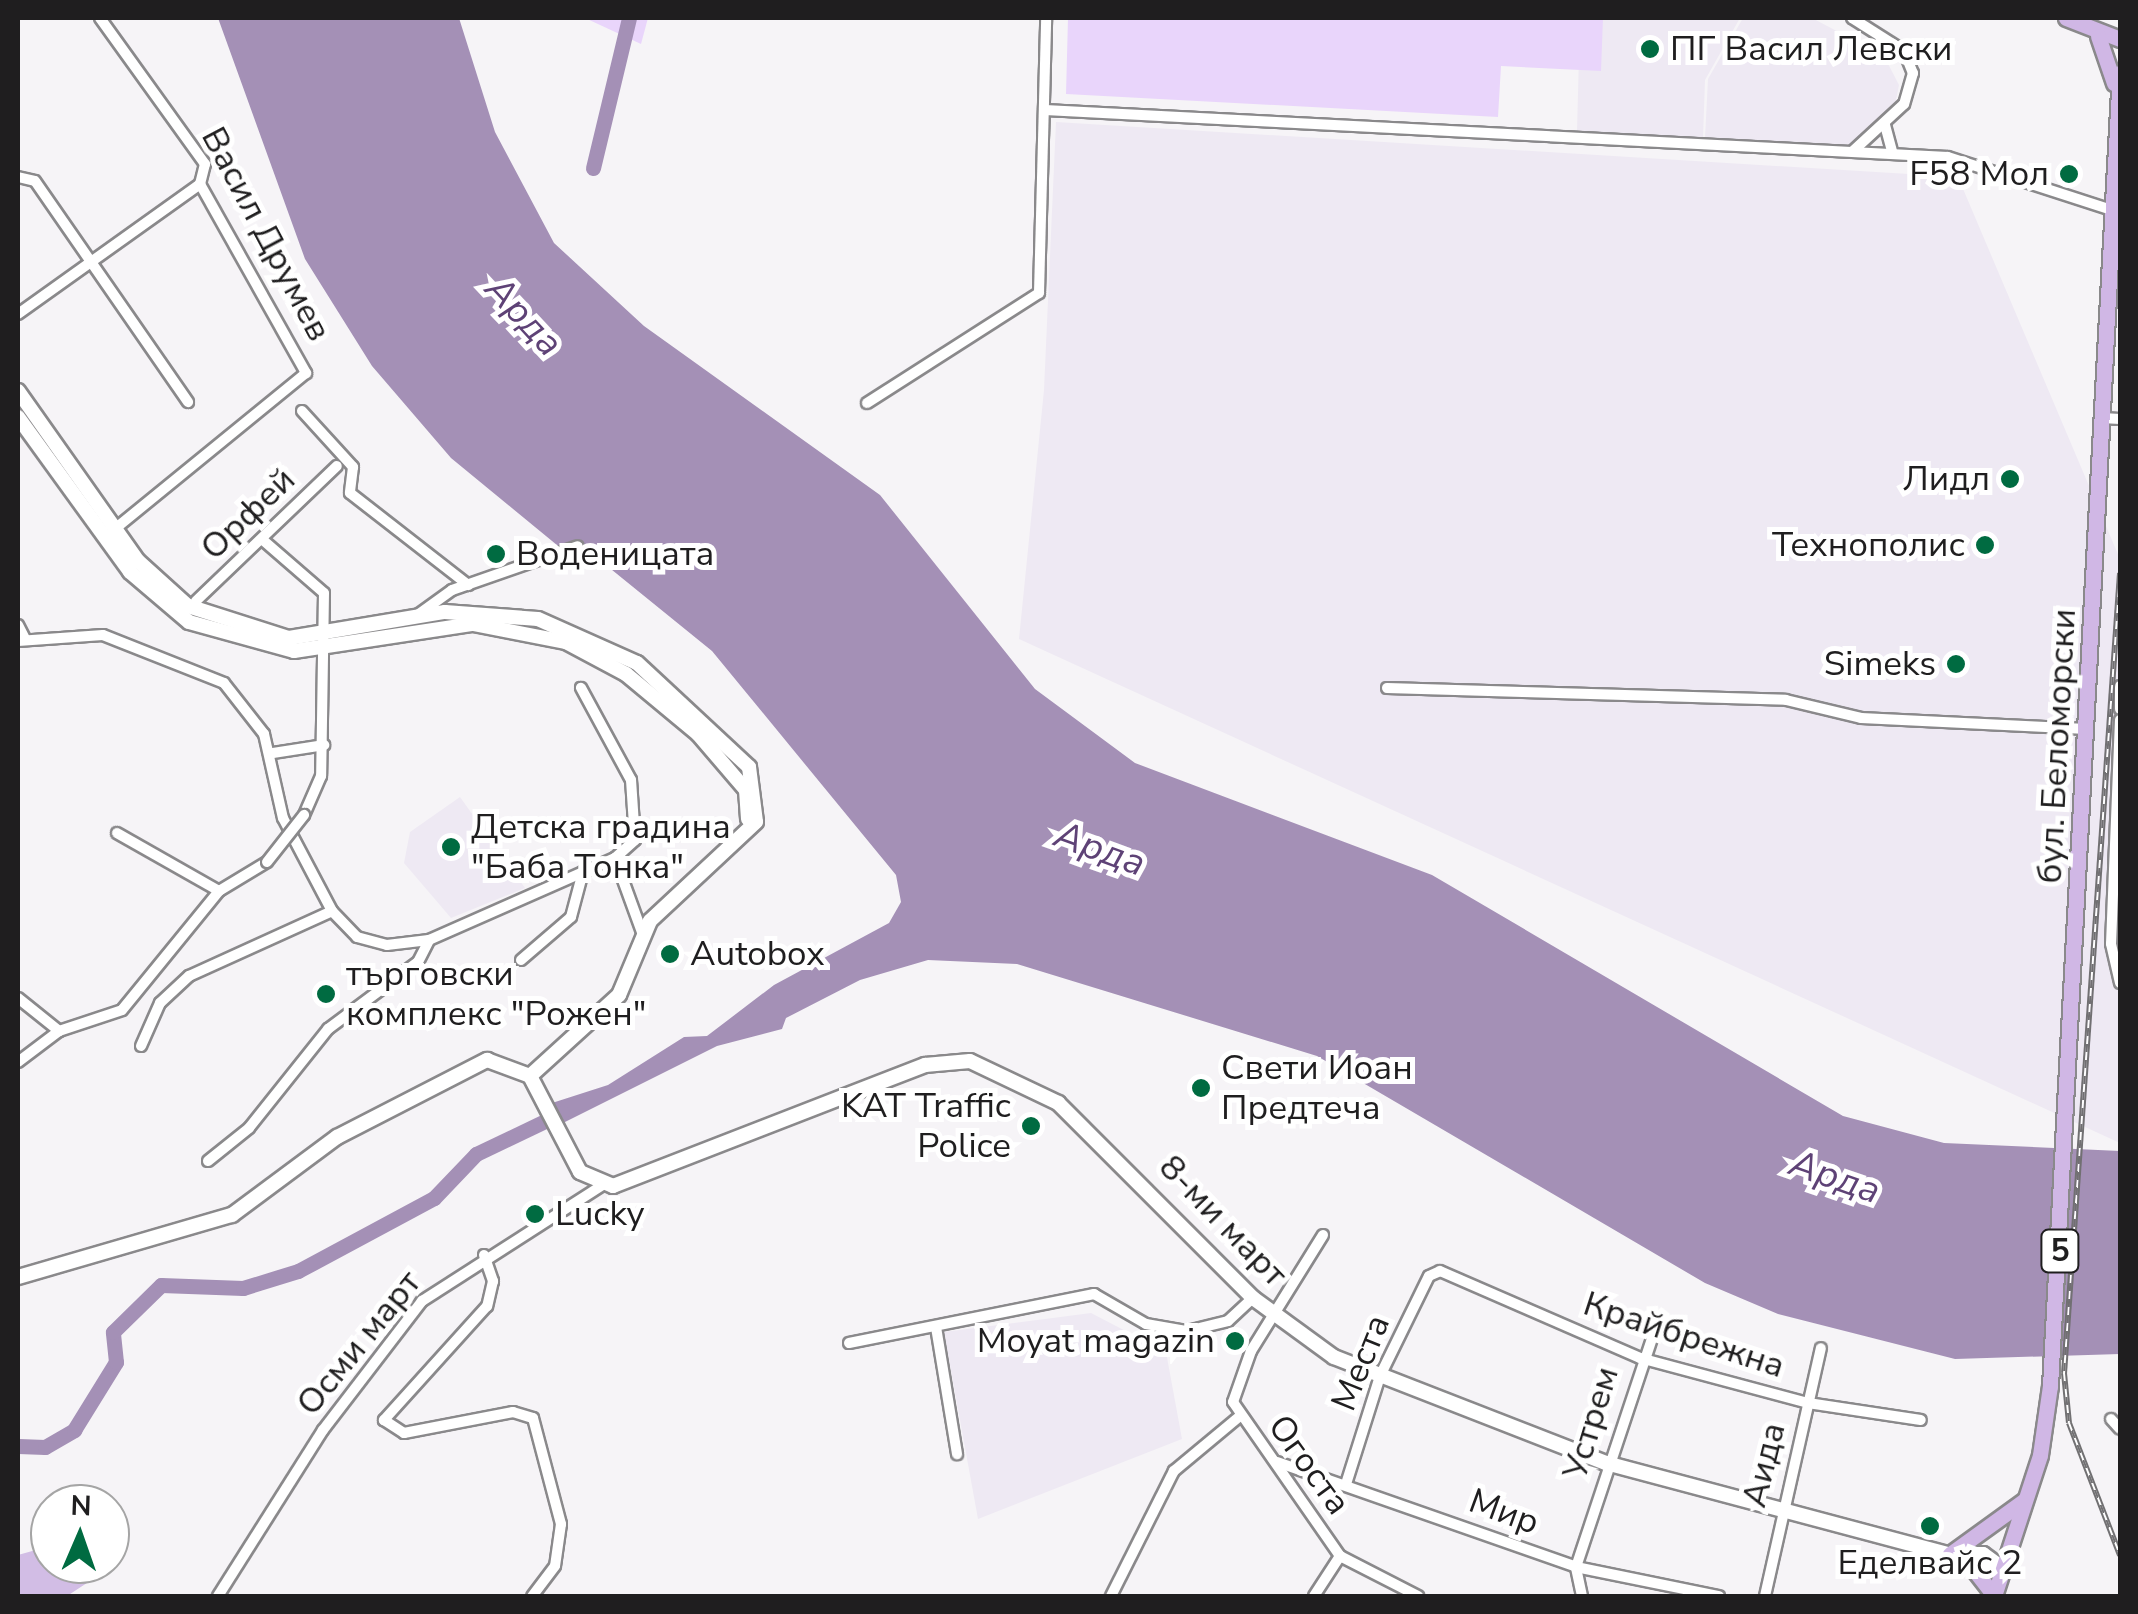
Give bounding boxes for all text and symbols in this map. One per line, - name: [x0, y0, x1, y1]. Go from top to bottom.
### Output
- place label: ПГ Васил Левски: [1670, 28, 1952, 70]
- marker: ПГ Васил Левски: [1639, 38, 1661, 60]
- street label: Васил Друмев: [192, 120, 340, 348]
- place label: F58 Mол: [1909, 153, 2049, 195]
- marker: F58 Mол: [2058, 163, 2080, 185]
- water label: Арда: [476, 266, 572, 366]
- place label: Лидл: [1903, 458, 1990, 500]
- street label: Орфей: [192, 459, 304, 569]
- marker: Лидл: [1999, 468, 2021, 490]
- place label: Технополис: [1772, 524, 1965, 566]
- place label: Воденицата: [516, 533, 714, 575]
- marker: Технополис: [1974, 534, 1996, 556]
- marker: Воденицата: [485, 543, 507, 565]
- street label: бул. Беломорски: [2029, 608, 2085, 884]
- place label: Simeks: [1824, 643, 1936, 685]
- marker: Simeks: [1945, 653, 1967, 675]
- place label: Детска градина "Баба Тонка": [471, 806, 731, 888]
- water label: Арда: [1048, 812, 1152, 886]
- marker: Детска градина "Баба Тонка": [440, 836, 462, 858]
- place label: Autobox: [690, 933, 825, 975]
- marker: Autobox: [659, 943, 681, 965]
- place label: търговски комплекс "Рожен": [346, 953, 646, 1035]
- marker: търговски комплекс "Рожен": [315, 983, 337, 1005]
- place label: Свети Иоан Предтеча: [1221, 1047, 1413, 1129]
- marker: Свети Иоан Предтеча: [1190, 1077, 1212, 1099]
- place label: KAT Traffic Police: [841, 1085, 1011, 1167]
- marker: KAT Traffic Police: [1020, 1115, 1042, 1137]
- water label: Арда: [1784, 1140, 1886, 1214]
- street label: 8-ми март: [1150, 1147, 1296, 1295]
- place label: Lucky: [555, 1193, 644, 1235]
- marker: Lucky: [524, 1203, 546, 1225]
- road number: 5: [2040, 1224, 2080, 1278]
- street label: Осми март: [288, 1262, 430, 1424]
- street label: Крайбрежна: [1578, 1283, 1790, 1387]
- street label: Места: [1323, 1309, 1399, 1417]
- place label: Moyat magazin: [977, 1320, 1215, 1362]
- marker: Moyat magazin: [1224, 1330, 1246, 1352]
- street label: Устрем: [1554, 1362, 1628, 1484]
- street label: Огоста: [1259, 1407, 1359, 1523]
- street label: Аида: [1733, 1418, 1795, 1512]
- street label: Мир: [1463, 1480, 1545, 1544]
- north arrow: [30, 1484, 130, 1584]
- text: N: [70, 1487, 92, 1525]
- marker: Еделвайс 2: [1919, 1515, 1941, 1537]
- place label: Еделвайс 2: [1837, 1542, 2023, 1584]

